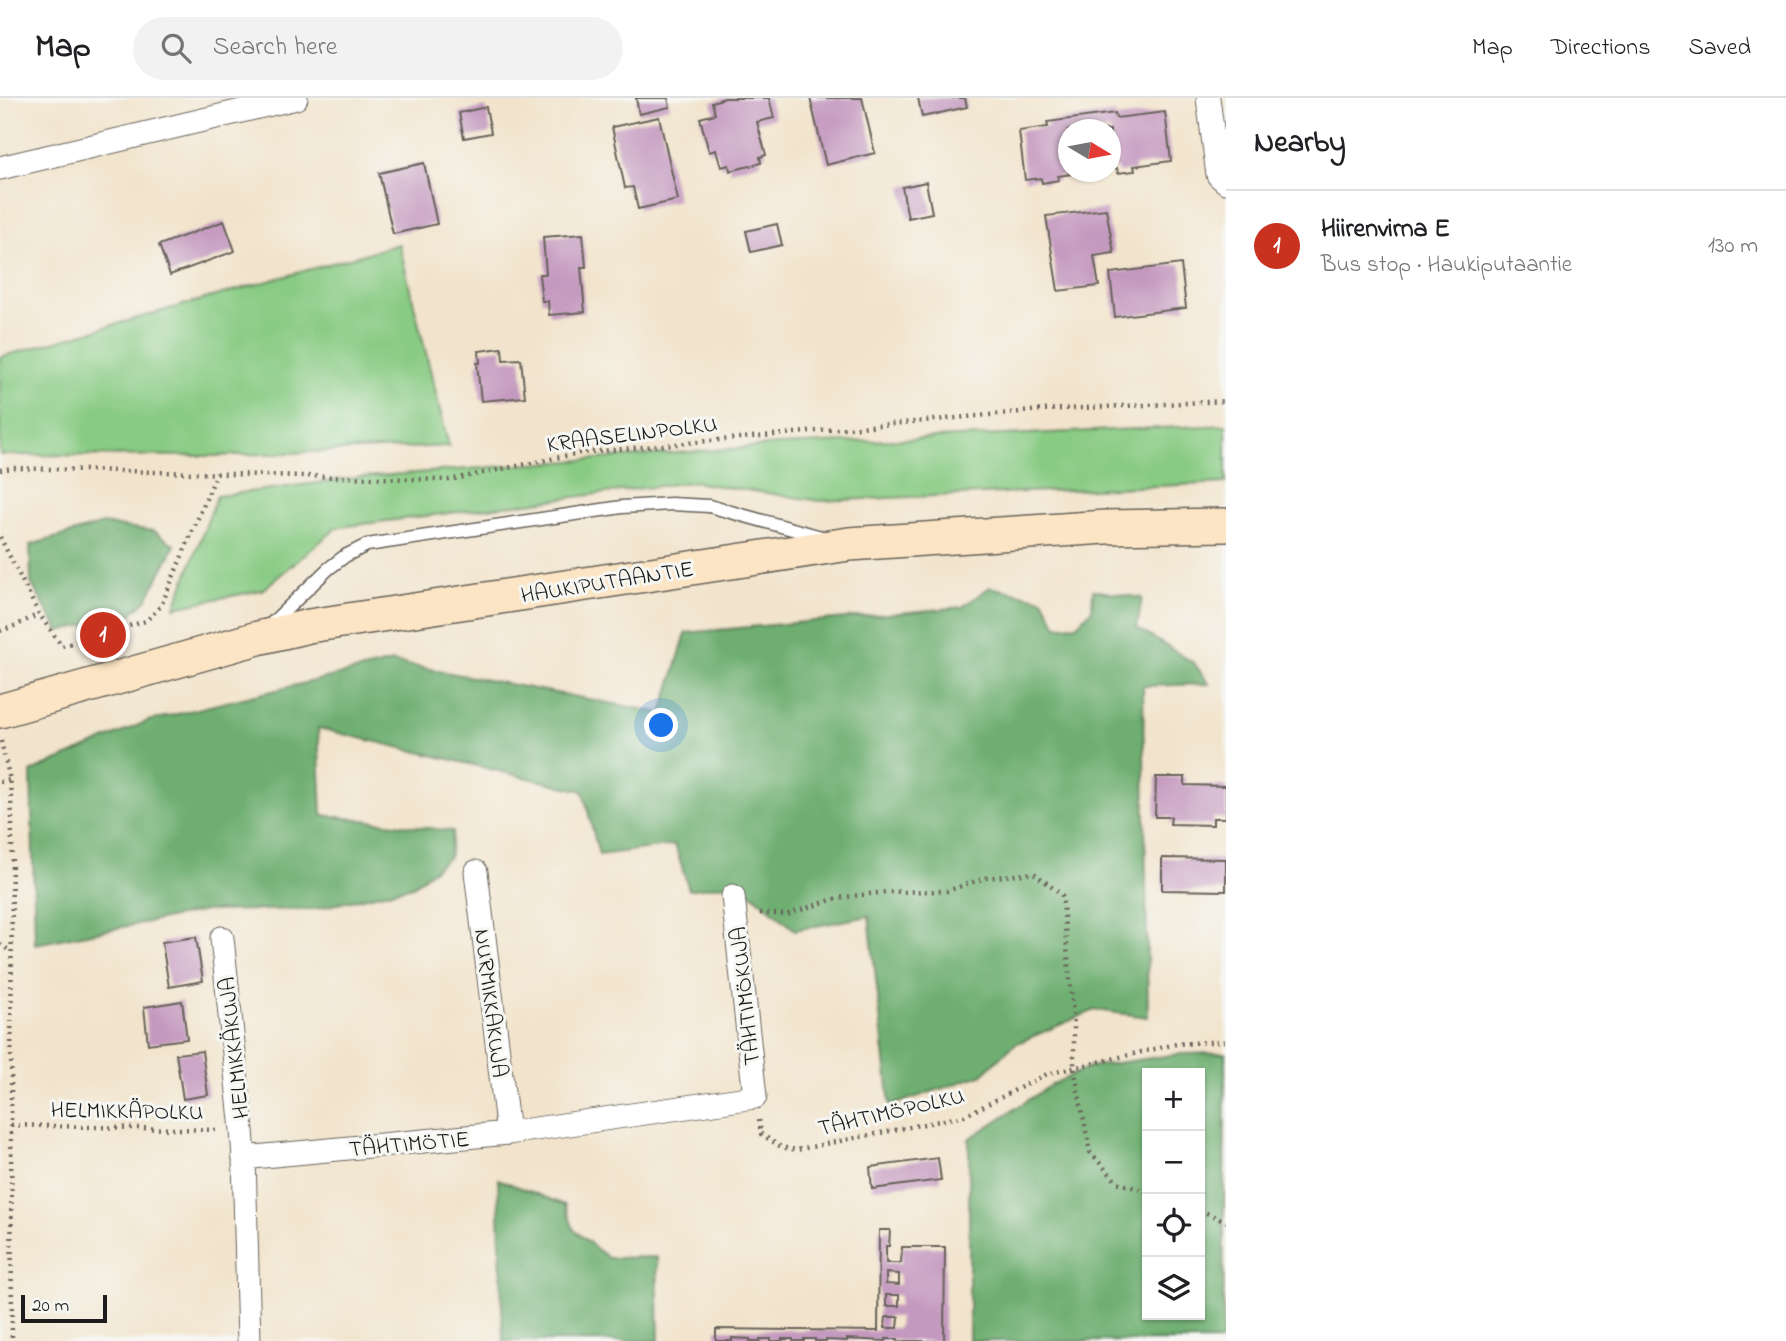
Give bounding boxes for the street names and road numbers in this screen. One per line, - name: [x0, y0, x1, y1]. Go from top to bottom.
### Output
- street label: KRAASELINPOLKU: [545, 409, 719, 462]
- street label: HAUKIPUTAANTIE: [519, 554, 696, 613]
- street label: TÄHTIMÖKUJA: [723, 925, 770, 1067]
- street label: NURMIKKAKUJA: [464, 927, 515, 1080]
- street label: HELMIKKÄKUJA: [212, 975, 259, 1120]
- street label: TÄHTIMÖPOLKU: [815, 1081, 968, 1146]
- street label: HELMIKKÄPOLKU: [50, 1095, 204, 1130]
- street label: TÄHTIMÖTIE: [348, 1124, 471, 1167]

